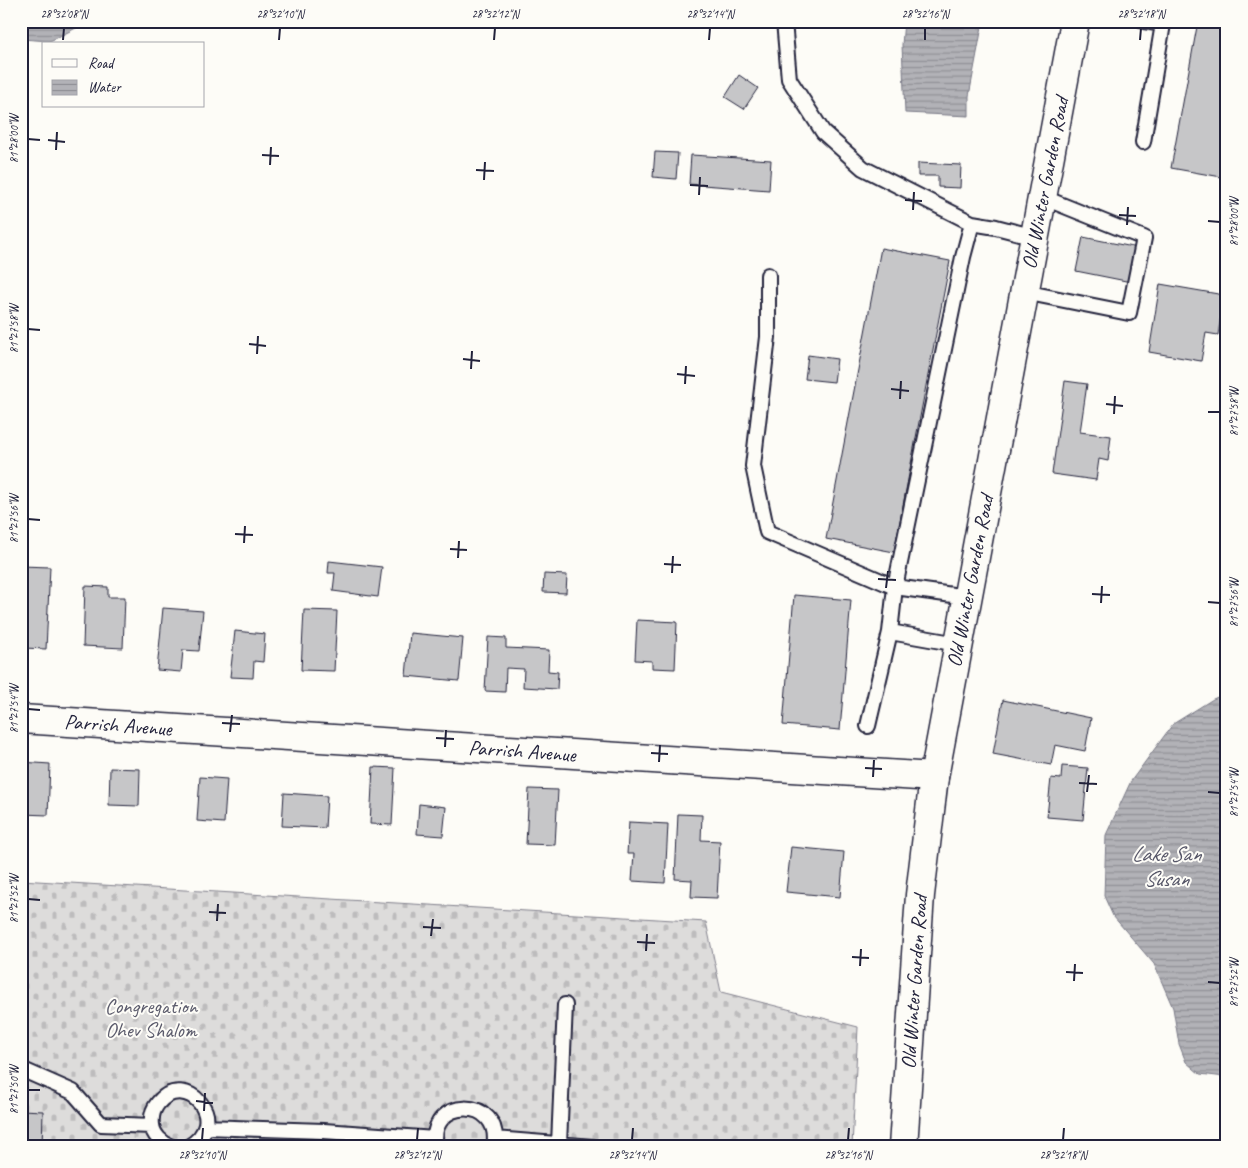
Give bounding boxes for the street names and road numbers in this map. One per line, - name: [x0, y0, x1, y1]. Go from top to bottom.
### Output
- street label: Old Winter Garden Road: [1016, 92, 1075, 271]
- street label: Old Winter Garden Road: [941, 490, 1000, 669]
- street label: Parrish Avenue: [63, 708, 174, 742]
- street label: Parrish Avenue: [467, 734, 578, 768]
- street label: Old Winter Garden Road: [895, 891, 933, 1070]

